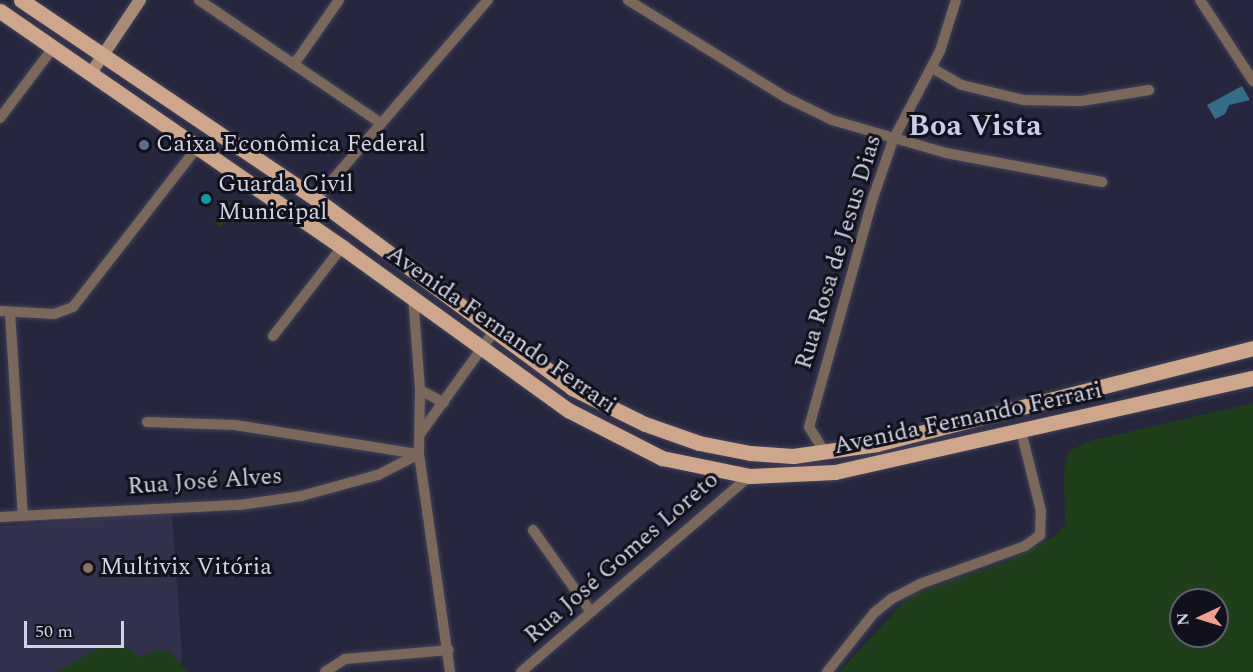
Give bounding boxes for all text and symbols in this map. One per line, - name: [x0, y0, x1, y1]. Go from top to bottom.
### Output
- district label: Boa Vista: [908, 108, 1042, 144]
- place label: Caixa Econômica Federal: [156, 131, 426, 159]
- street label: Rua Rosa de Jesus Dias: [790, 131, 888, 373]
- marker: Caixa Econômica Federal: [137, 138, 151, 152]
- place label: Guarda Civil Municipal: [218, 171, 353, 227]
- marker: Guarda Civil Municipal: [199, 192, 213, 206]
- street label: Avenida Fernando Ferrari: [381, 240, 621, 420]
- street label: Avenida Fernando Ferrari: [831, 376, 1105, 462]
- street label: Rua José Alves: [127, 462, 283, 502]
- street label: Rua José Gomes Loreto: [519, 466, 725, 650]
- place label: Multivix Vitória: [100, 554, 272, 582]
- marker: Multivix Vitória: [81, 561, 95, 575]
- north arrow: [1169, 588, 1229, 648]
- scale bar: [27, 609, 128, 647]
- text: N: [1171, 612, 1195, 626]
- text: 50 m: [35, 618, 73, 645]

